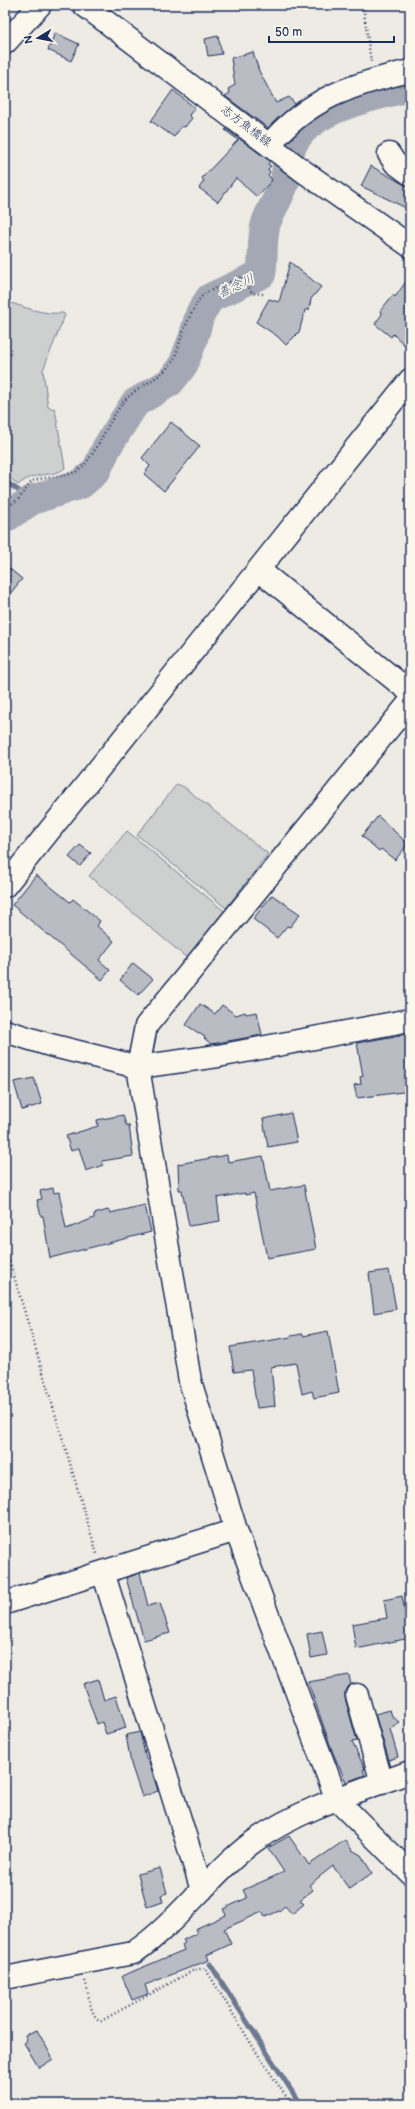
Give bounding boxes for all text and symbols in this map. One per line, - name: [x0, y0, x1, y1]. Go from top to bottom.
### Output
- north arrow: [18, 18, 58, 58]
- scale bar: [269, 18, 394, 44]
- text: 50 m: [275, 25, 302, 40]
- text: N: [22, 34, 36, 45]
- street label: 志方魚橋線: [218, 102, 274, 150]
- water label: 善念川: [215, 271, 257, 301]

